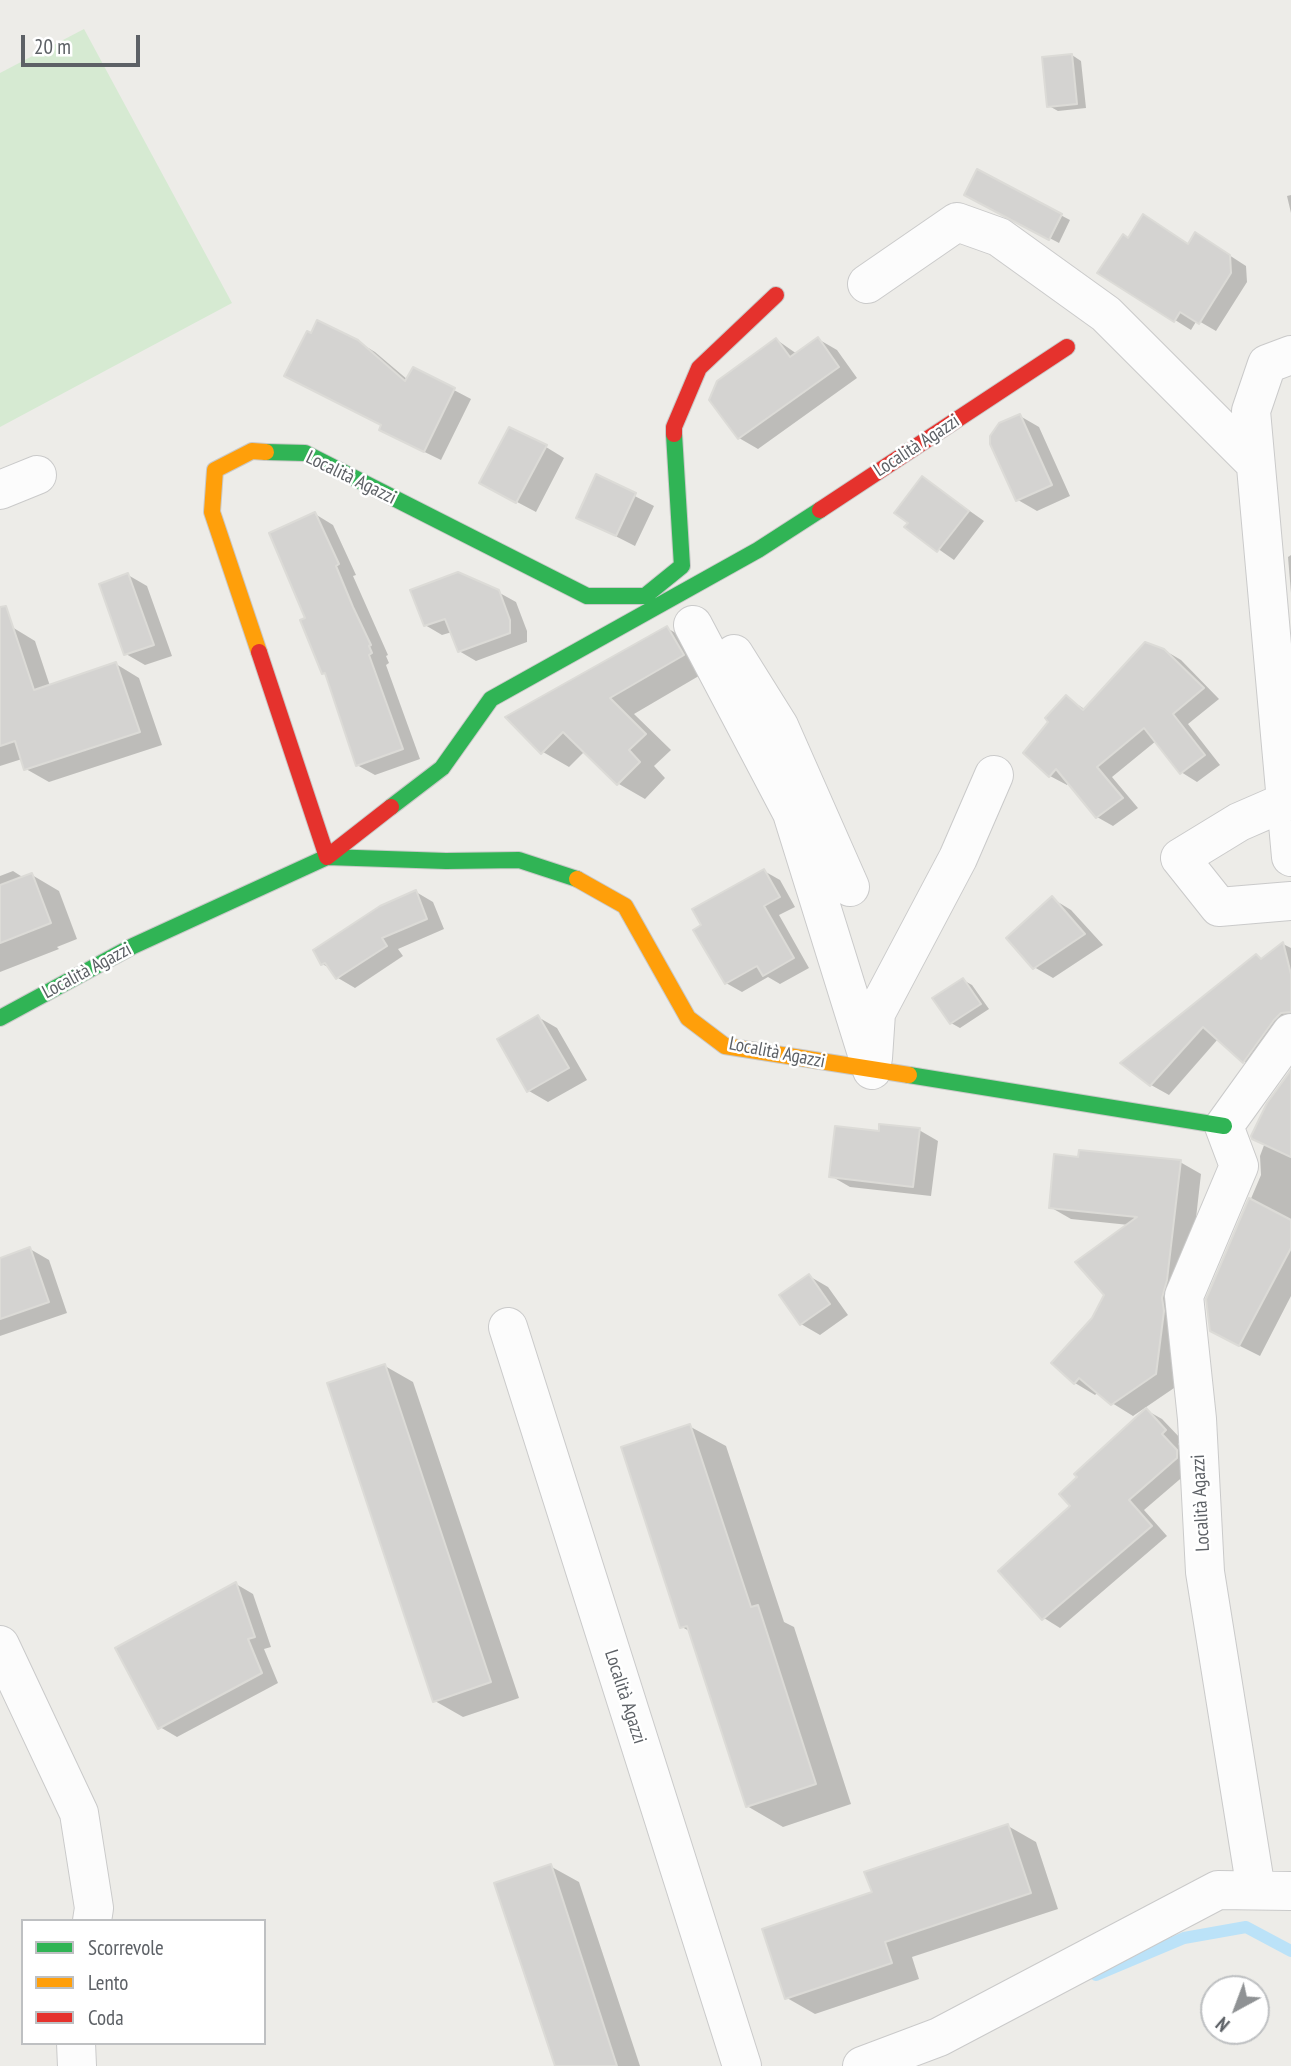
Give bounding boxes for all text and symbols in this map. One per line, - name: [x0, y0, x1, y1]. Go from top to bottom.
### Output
- scale bar: [24, 21, 144, 65]
- text: 20 m: [34, 33, 71, 60]
- street label: Località Agazzi: [870, 410, 964, 482]
- street label: Località Agazzi: [302, 446, 400, 510]
- street label: Località Agazzi: [39, 938, 135, 1004]
- street label: Località Agazzi: [727, 1033, 827, 1073]
- street label: Località Agazzi: [1187, 1454, 1215, 1552]
- street label: Località Agazzi: [599, 1647, 651, 1747]
- legend: [21, 1919, 266, 2045]
- text: Scorrevole: [88, 1934, 164, 1961]
- text: Lento: [88, 1969, 128, 1996]
- north arrow: [1200, 1975, 1270, 2045]
- text: Coda: [88, 2004, 124, 2031]
- text: N: [1211, 2012, 1234, 2037]

